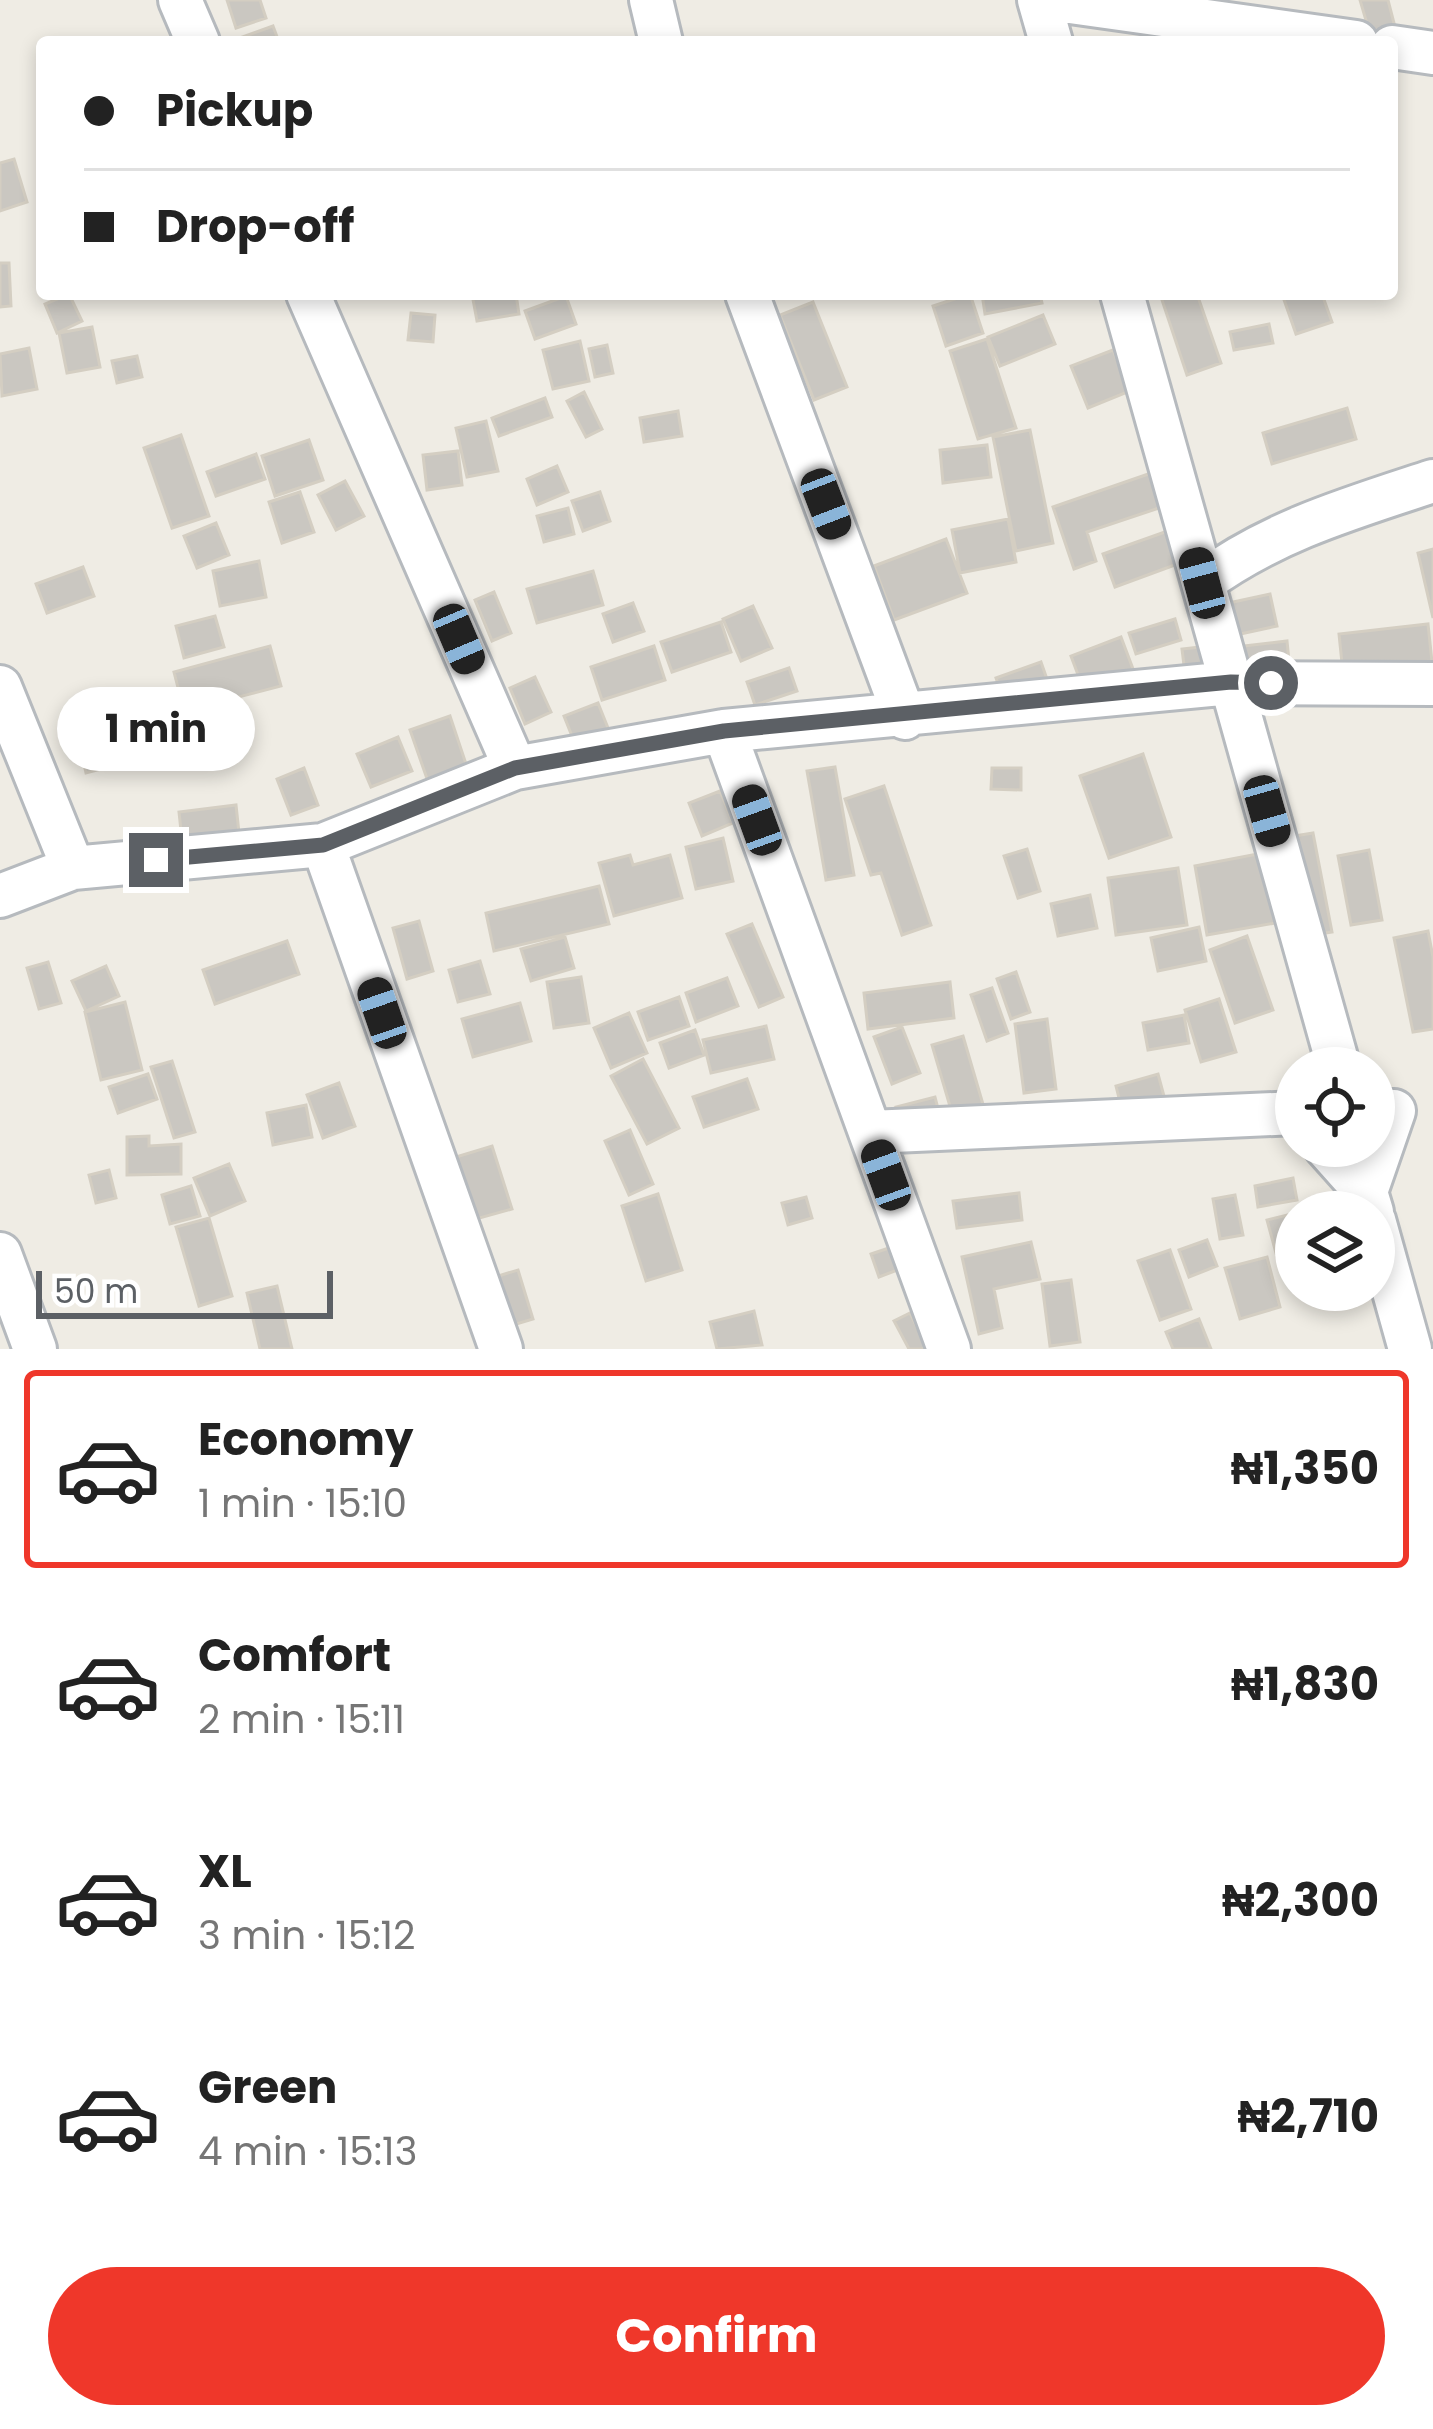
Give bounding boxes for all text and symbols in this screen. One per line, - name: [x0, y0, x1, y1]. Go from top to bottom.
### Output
- text: Pickup: [156, 79, 313, 142]
- text: Drop-off: [156, 195, 354, 258]
- car: [796, 464, 856, 544]
- car: [1175, 544, 1229, 622]
- car: [428, 599, 490, 679]
- route start: [1244, 656, 1298, 710]
- callout: 1 min: [57, 686, 255, 770]
- text: 1 min: [105, 701, 207, 756]
- car: [1240, 771, 1294, 851]
- car: [728, 780, 786, 860]
- route end: [129, 833, 183, 887]
- car: [353, 973, 411, 1053]
- map controls: [1275, 1047, 1395, 1311]
- button: locate: [1275, 1047, 1395, 1167]
- car: [857, 1135, 915, 1215]
- button: layers: [1275, 1191, 1395, 1311]
- scale bar: [36, 1265, 333, 1318]
- text: 50 m: [54, 1268, 138, 1315]
- text: Economy: [198, 1408, 413, 1471]
- icon: car: [54, 1415, 162, 1523]
- text: ₦1,350: [1231, 1437, 1379, 1500]
- text: 1 min · 15:10: [198, 1476, 407, 1531]
- text: Comfort: [198, 1624, 391, 1687]
- icon: car: [54, 1631, 162, 1739]
- text: ₦1,830: [1231, 1653, 1379, 1716]
- text: 2 min · 15:11: [198, 1692, 405, 1747]
- text: XL: [198, 1840, 252, 1903]
- icon: car: [54, 1847, 162, 1955]
- text: ₦2,300: [1222, 1869, 1379, 1932]
- text: 3 min · 15:12: [198, 1908, 415, 1963]
- text: Green: [198, 2056, 337, 2119]
- icon: car: [54, 2063, 162, 2171]
- text: ₦2,710: [1238, 2085, 1379, 2148]
- text: 4 min · 15:13: [198, 2124, 418, 2179]
- button: Confirm: [48, 2267, 1385, 2405]

